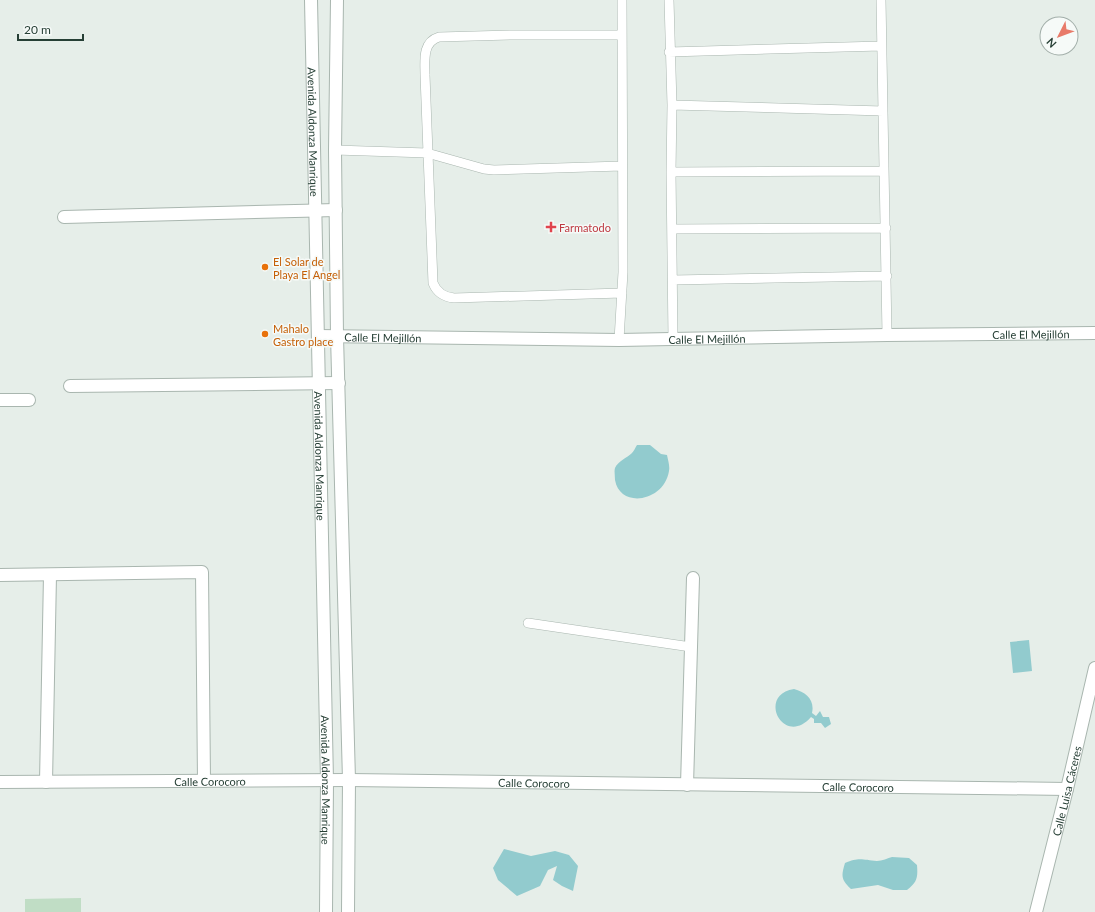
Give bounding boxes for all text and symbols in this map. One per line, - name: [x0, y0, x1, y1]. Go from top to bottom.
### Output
- scale bar: [18, 16, 83, 42]
- north arrow: [1039, 16, 1079, 56]
- text: 20 m: [24, 22, 51, 37]
- text: N: [1044, 36, 1059, 51]
- street label: Avenida Aldonza Manrique: [306, 67, 322, 197]
- place label: Farmatodo: [559, 221, 611, 234]
- marker: Farmatodo: [546, 222, 556, 232]
- place label: El Solar de Playa El Angel: [273, 255, 340, 281]
- marker: El Solar de Playa El Angel: [260, 262, 270, 272]
- place label: Mahalo Gastro place: [273, 322, 333, 348]
- street label: Calle El Mejillón: [992, 327, 1070, 340]
- marker: Mahalo Gastro place: [260, 329, 270, 339]
- street label: Calle El Mejillón: [344, 330, 422, 344]
- street label: Calle El Mejillón: [668, 331, 746, 346]
- street label: Avenida Aldonza Manrique: [313, 391, 328, 521]
- street label: Avenida Aldonza Manrique: [319, 715, 334, 845]
- street label: Calle Luisa Cáceres: [1049, 744, 1083, 837]
- street label: Calle Corocoro: [174, 774, 246, 788]
- street label: Calle Corocoro: [498, 775, 570, 789]
- street label: Calle Corocoro: [822, 779, 894, 793]

